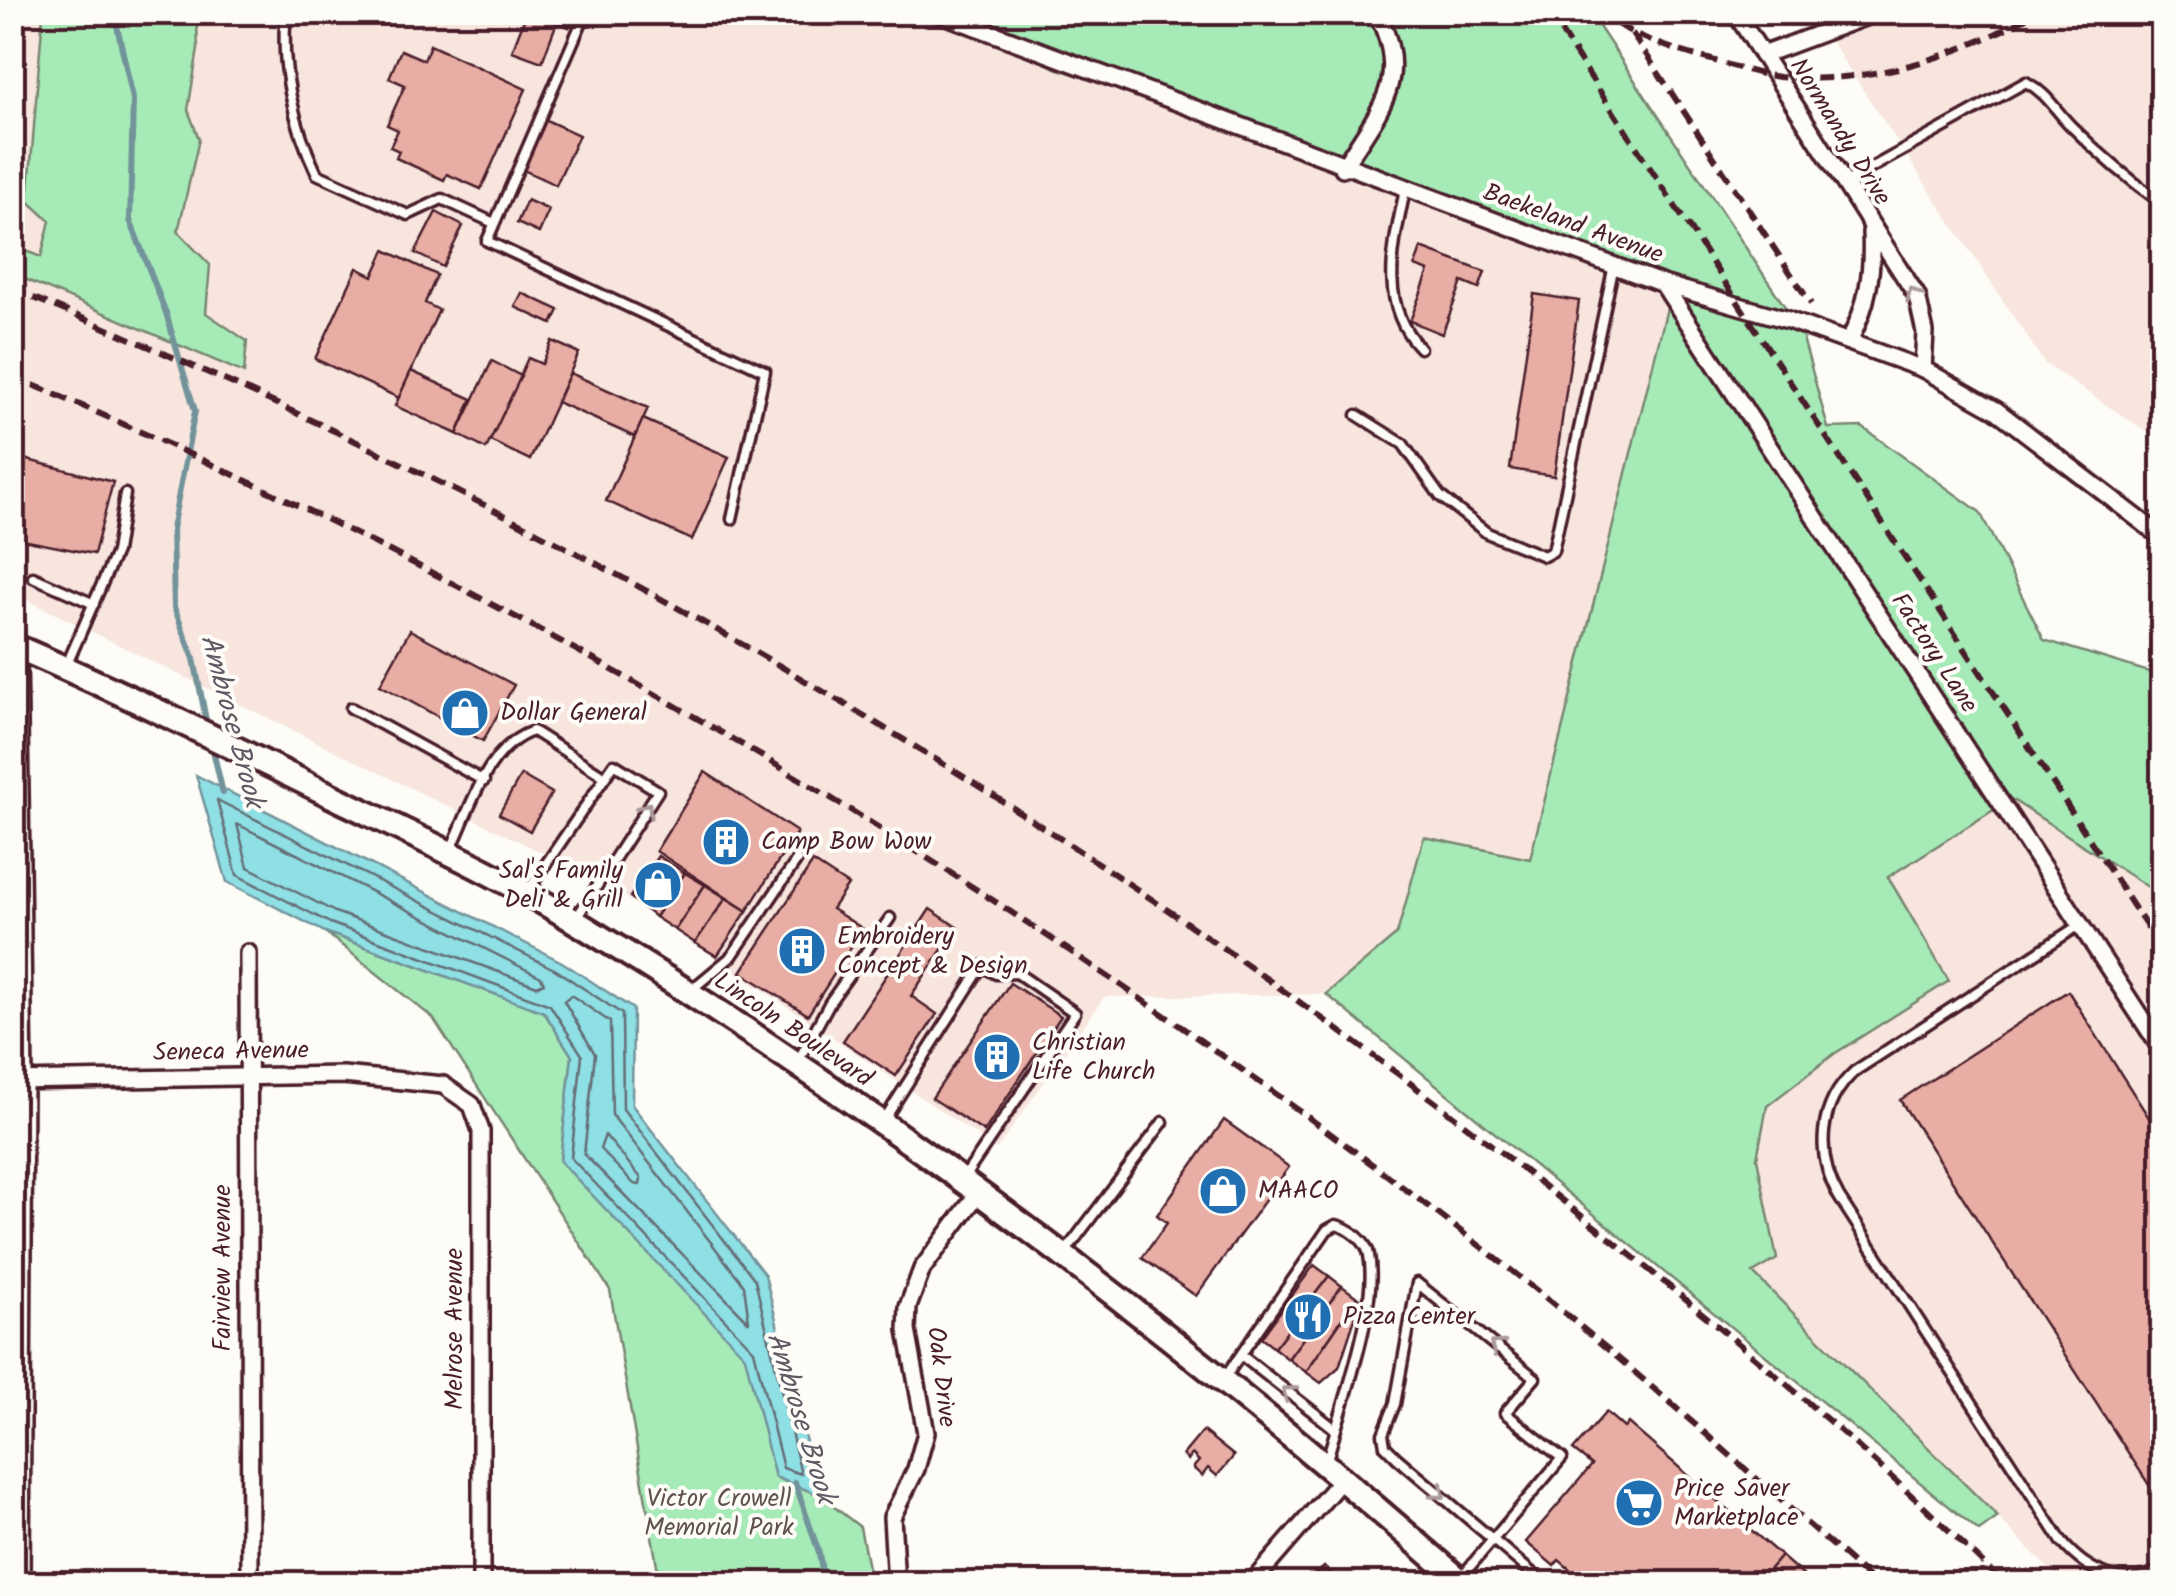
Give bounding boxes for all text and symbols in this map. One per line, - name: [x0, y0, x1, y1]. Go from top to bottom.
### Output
- street label: Normandy Drive: [1779, 50, 1901, 214]
- street label: Baekeland Avenue: [1477, 173, 1669, 275]
- one-way arrow: [1905, 286, 1925, 304]
- street label: Factory Lane: [1880, 585, 1988, 721]
- water label: Ambrose Brook: [186, 630, 277, 816]
- shop icon: Dollar General: [439, 687, 491, 739]
- place label: Dollar General: [500, 693, 647, 733]
- one-way arrow: [634, 802, 653, 820]
- building icon: Camp Bow Wow: [700, 816, 752, 868]
- place label: Camp Bow Wow: [761, 822, 932, 862]
- place label: Sal's Family Deli & Grill: [499, 851, 623, 920]
- shop icon: Sal's Family Deli & Grill: [632, 859, 684, 911]
- place label: Embroidery Concept & Design: [837, 917, 1027, 986]
- building icon: Embroidery Concept & Design: [776, 925, 828, 977]
- street label: Lincoln Boulevard: [705, 962, 882, 1099]
- place label: Christian Life Church: [1032, 1023, 1155, 1092]
- street label: Seneca Avenue: [153, 1031, 309, 1073]
- building icon: Christian Life Church: [971, 1031, 1023, 1083]
- shop icon: MAACO: [1197, 1165, 1249, 1217]
- place label: MAACO: [1258, 1171, 1338, 1211]
- street label: Fairview Avenue: [203, 1184, 243, 1352]
- street label: Melrose Avenue: [435, 1248, 475, 1410]
- restaurant icon: Pizza Center: [1282, 1291, 1334, 1343]
- place label: Pizza Center: [1343, 1297, 1477, 1337]
- street label: Oak Drive: [915, 1324, 967, 1430]
- water label: Ambrose Brook: [753, 1327, 849, 1513]
- one-way arrow: [1488, 1340, 1507, 1358]
- one-way arrow: [1281, 1386, 1299, 1403]
- place label: Price Saver Marketplace: [1674, 1469, 1799, 1538]
- supermarket icon: Price Saver Marketplace: [1613, 1477, 1665, 1529]
- park label: Victor Crowell Memorial Park: [644, 1479, 794, 1548]
- one-way arrow: [1427, 1481, 1445, 1499]

